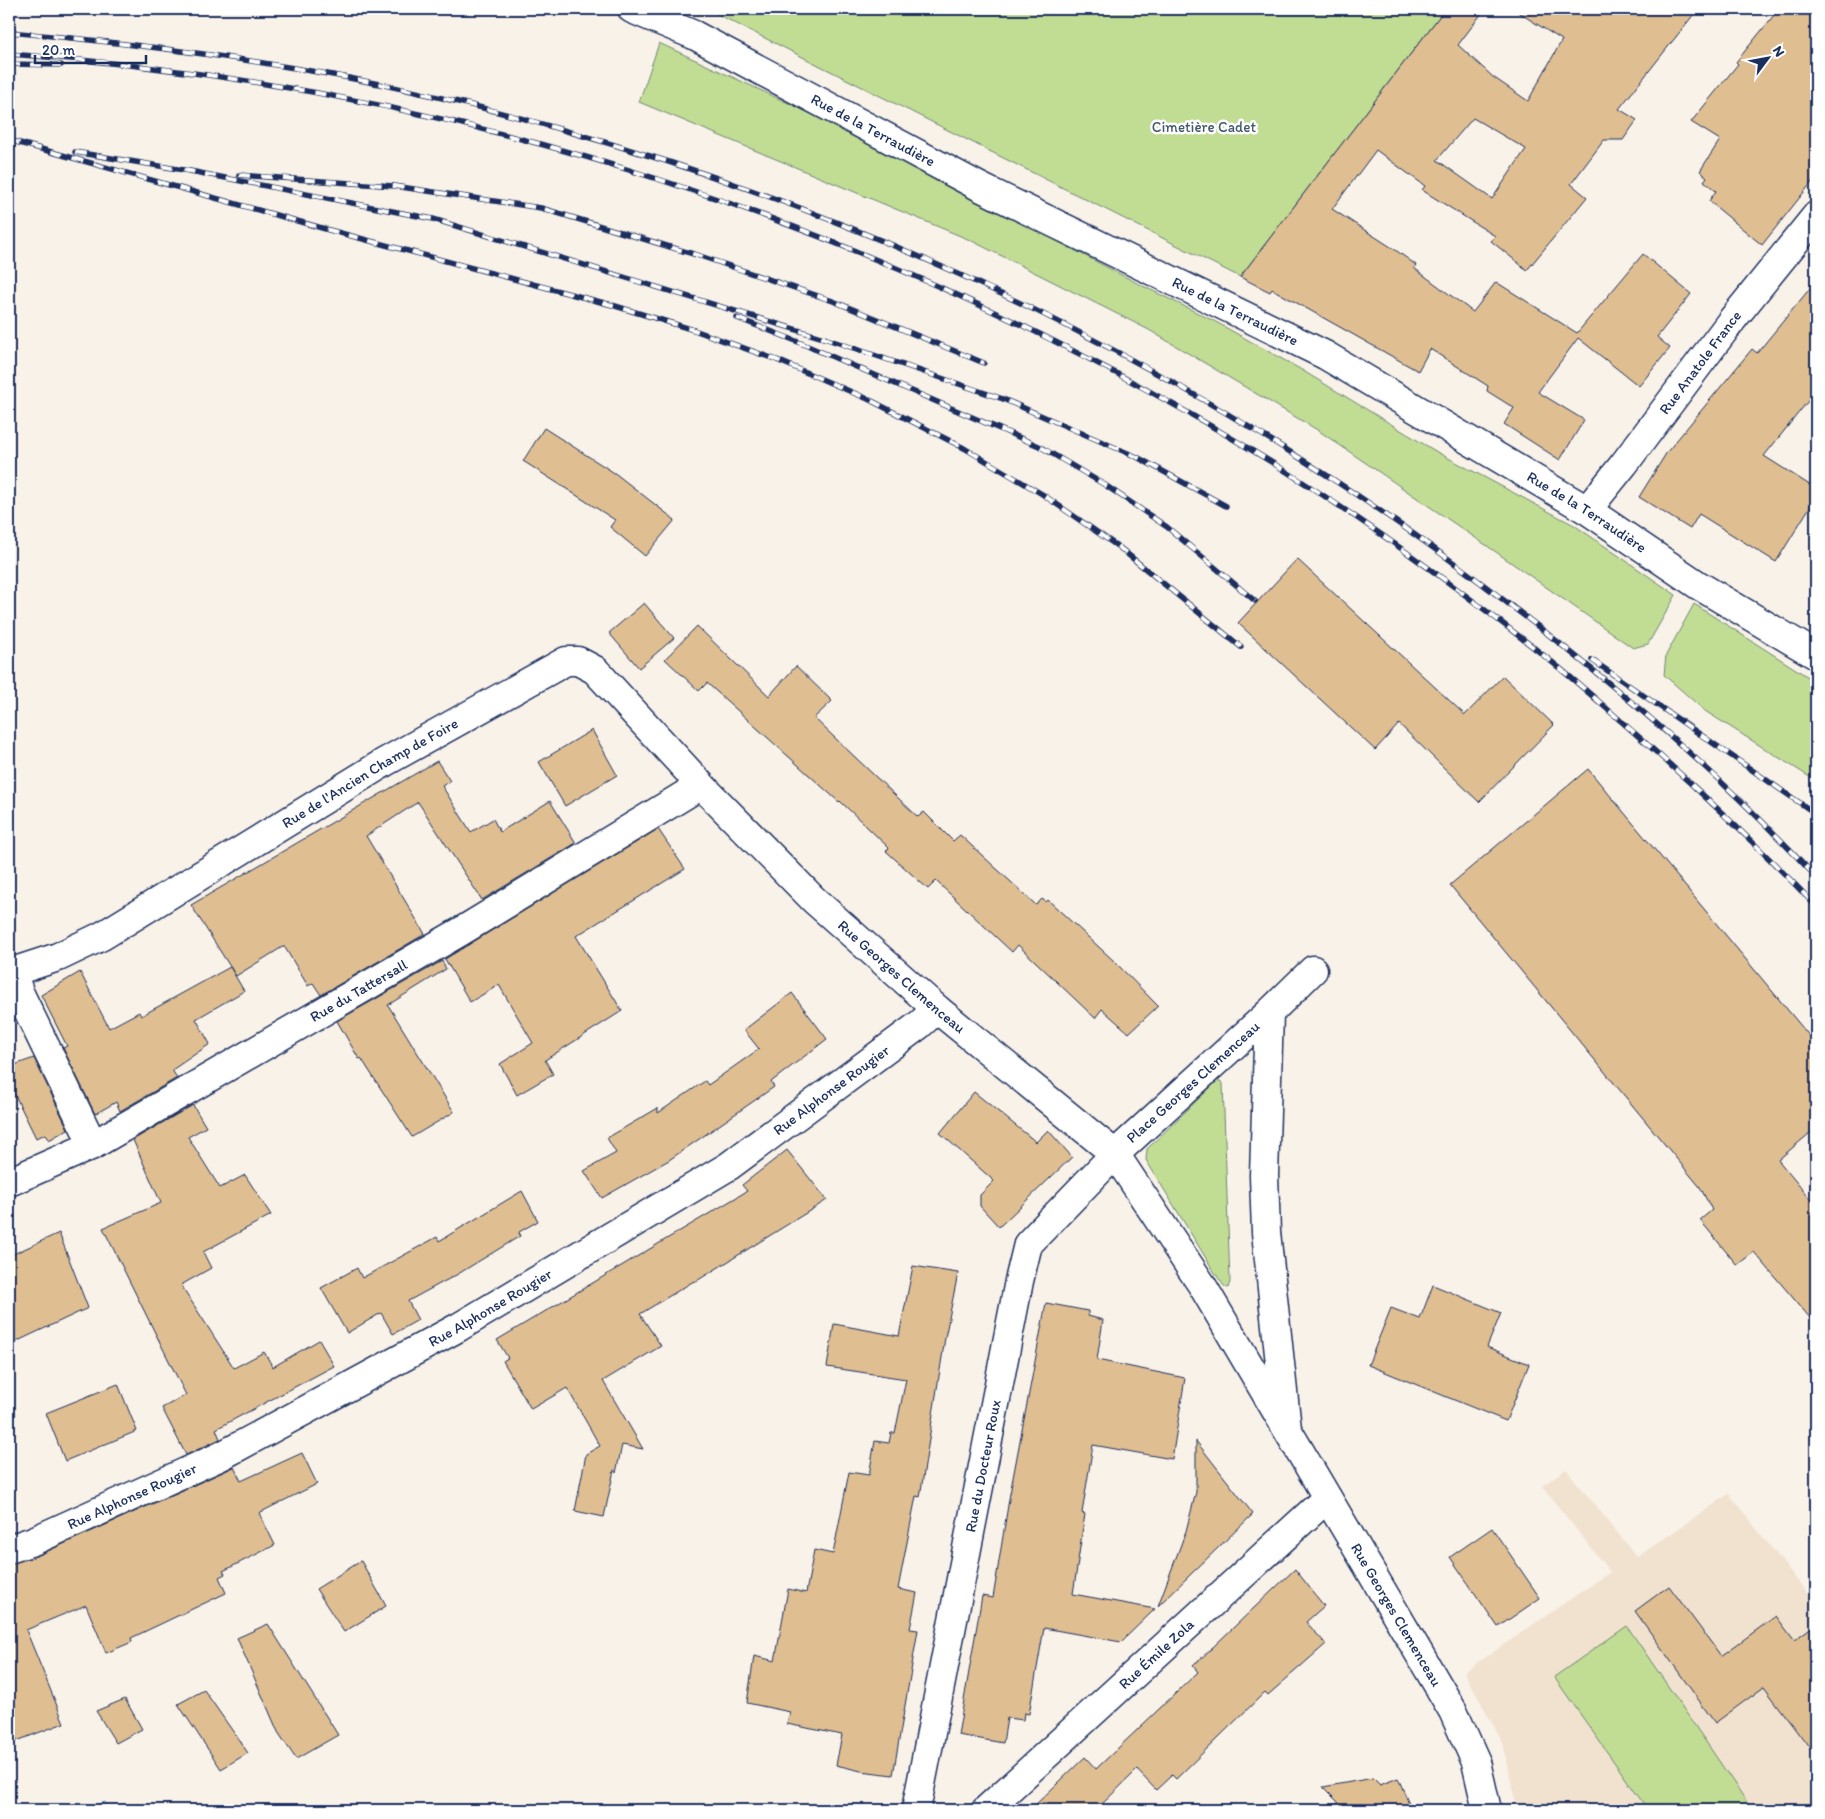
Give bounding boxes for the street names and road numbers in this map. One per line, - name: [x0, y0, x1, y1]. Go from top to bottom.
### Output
- street label: Rue de la Terraudière: [808, 90, 938, 171]
- street label: Rue de la Terraudière: [1169, 273, 1301, 350]
- street label: Rue Anatole France: [1655, 307, 1745, 418]
- street label: Rue de la Terraudière: [1524, 467, 1650, 557]
- street label: Rue de l'Ancien Champ de Foire: [279, 714, 461, 832]
- street label: Rue Georges Clemenceau: [834, 916, 969, 1037]
- street label: Rue du Tattersall: [307, 955, 411, 1026]
- street label: Place Georges Clemenceau: [1123, 1017, 1263, 1147]
- street label: Rue Alphonse Rougier: [770, 1041, 893, 1139]
- street label: Rue Alphonse Rougier: [425, 1265, 555, 1351]
- street label: Rue du Docteur Roux: [961, 1398, 1005, 1534]
- street label: Rue Alphonse Rougier: [64, 1459, 200, 1533]
- street label: Rue Georges Clemenceau: [1347, 1540, 1445, 1690]
- street label: Rue Émile Zola: [1115, 1615, 1198, 1693]

